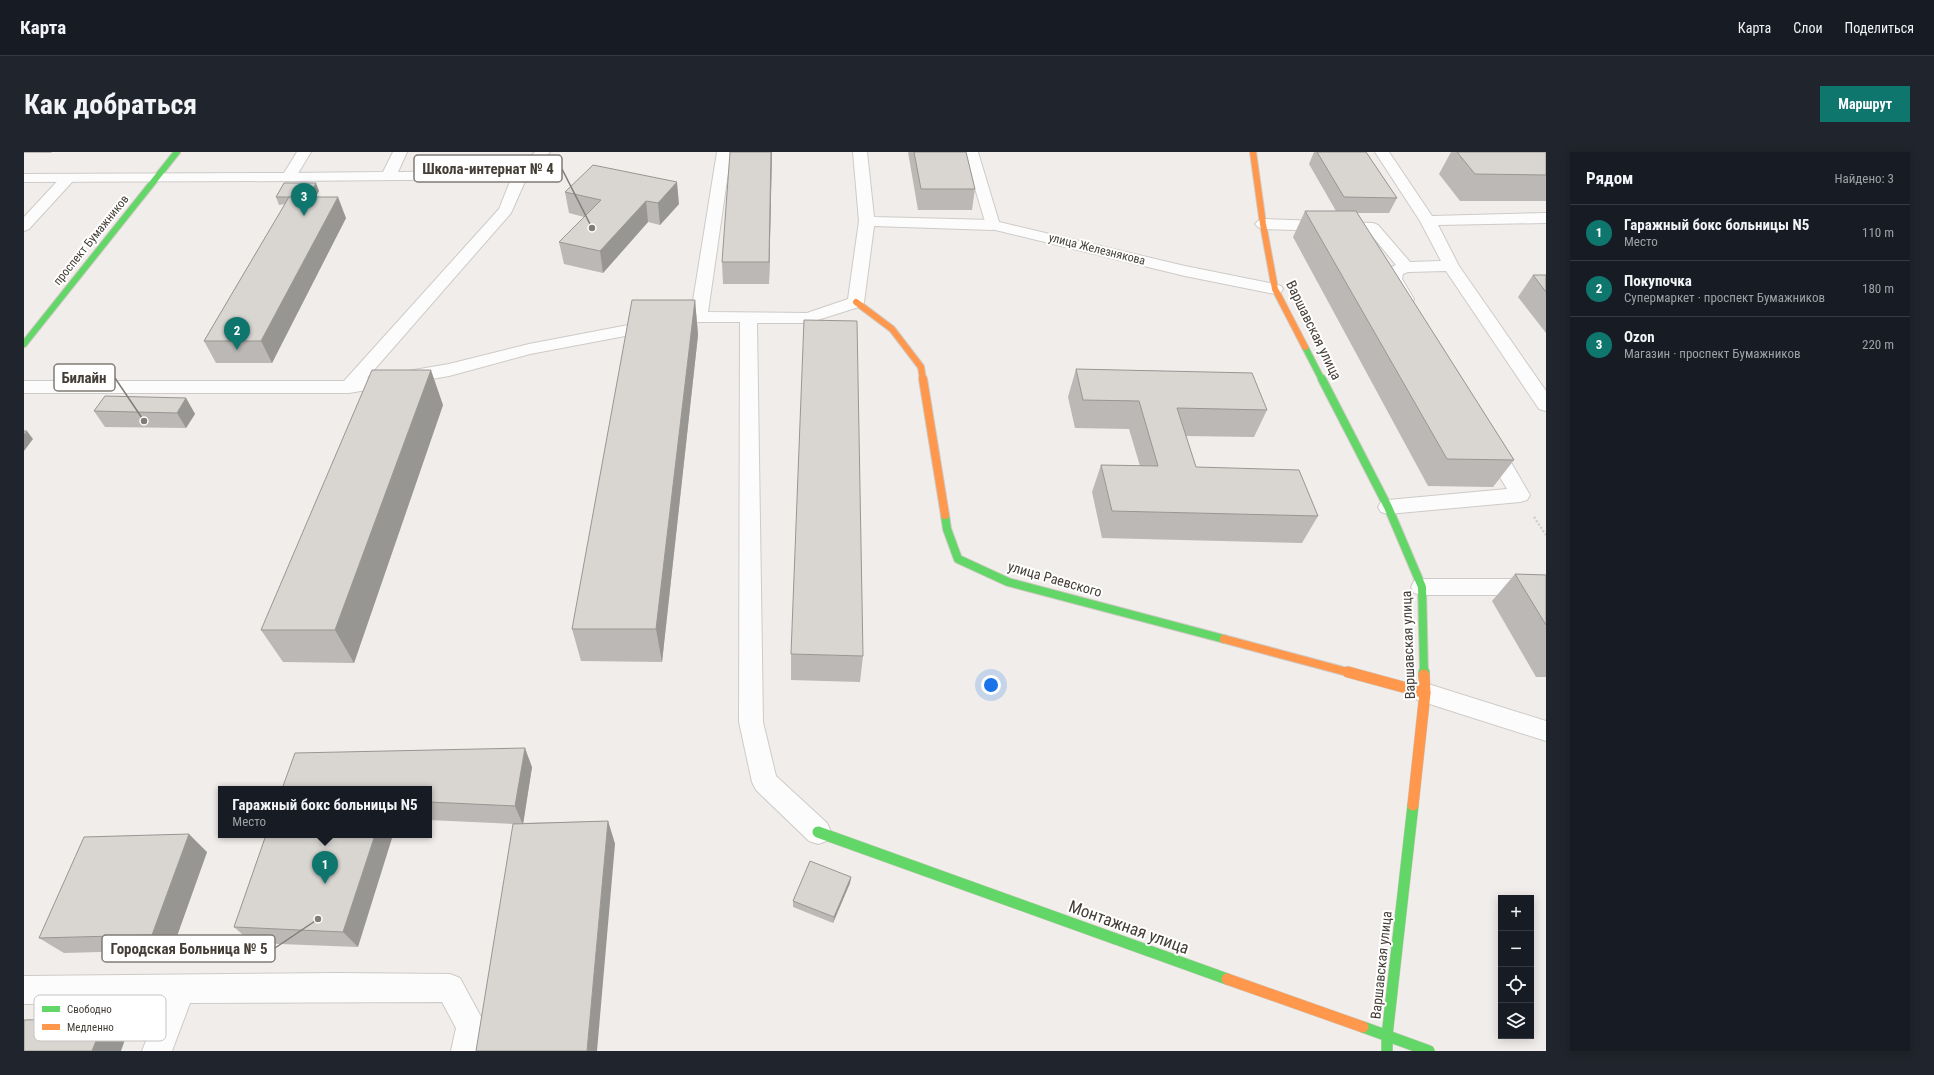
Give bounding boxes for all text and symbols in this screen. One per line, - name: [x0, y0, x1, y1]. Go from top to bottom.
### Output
- text: Карта: [20, 16, 66, 39]
- text: Карта: [1738, 20, 1771, 36]
- text: Слои: [1793, 20, 1823, 36]
- text: Поделиться: [1845, 20, 1914, 36]
- button: Маршрут: [1820, 86, 1910, 122]
- text: Как добраться: [24, 88, 197, 121]
- callout: Школа-интернат № 4: [414, 155, 562, 182]
- text: Школа-интернат № 4: [422, 160, 554, 178]
- text: Рядом: [1586, 168, 1633, 188]
- text: Найдено: 3: [1834, 171, 1894, 186]
- pin: 3: [291, 183, 317, 216]
- street label: проспект Бумажников: [50, 192, 132, 288]
- text: Гаражный бокс больницы N5: [1624, 216, 1809, 234]
- text: 1: [1596, 225, 1602, 240]
- text: 110 m: [1862, 225, 1894, 240]
- street label: улица Железнякова: [1047, 230, 1147, 268]
- text: Место: [1624, 234, 1658, 249]
- text: Покупочка: [1624, 272, 1692, 290]
- street label: Варшавская улица: [1283, 278, 1345, 382]
- text: 2: [1596, 281, 1602, 296]
- text: 180 m: [1862, 281, 1894, 296]
- text: Супермаркет · проспект Бумажников: [1624, 290, 1825, 305]
- pin: 2: [224, 317, 250, 350]
- text: Ozon: [1624, 328, 1655, 346]
- text: 3: [1596, 337, 1602, 352]
- text: 220 m: [1862, 337, 1894, 352]
- text: Магазин · проспект Бумажников: [1624, 346, 1801, 361]
- callout: Билайн: [54, 364, 115, 391]
- text: Билайн: [62, 369, 106, 387]
- street label: улица Раевского: [1006, 558, 1104, 600]
- street label: Варшавская улица: [1398, 590, 1418, 700]
- your location: [981, 675, 1001, 695]
- popup: [218, 786, 432, 838]
- text: Гаражный бокс больницы N5: [232, 796, 418, 814]
- text: Место: [232, 814, 266, 829]
- pin: 1: [312, 851, 338, 884]
- map controls: [1498, 895, 1534, 1039]
- button: +: [1498, 895, 1534, 931]
- street label: Монтажная улица: [1066, 896, 1192, 958]
- street label: Варшавская улица: [1367, 910, 1395, 1020]
- button: −: [1498, 931, 1534, 967]
- callout: Городская Больница № 5: [102, 935, 275, 962]
- text: Городская Больница № 5: [110, 940, 268, 958]
- button: locate: [1498, 967, 1534, 1003]
- legend: [34, 995, 166, 1041]
- text: Свободно: [67, 1003, 112, 1016]
- button: layers: [1498, 1003, 1534, 1039]
- text: Медленно: [67, 1021, 114, 1034]

